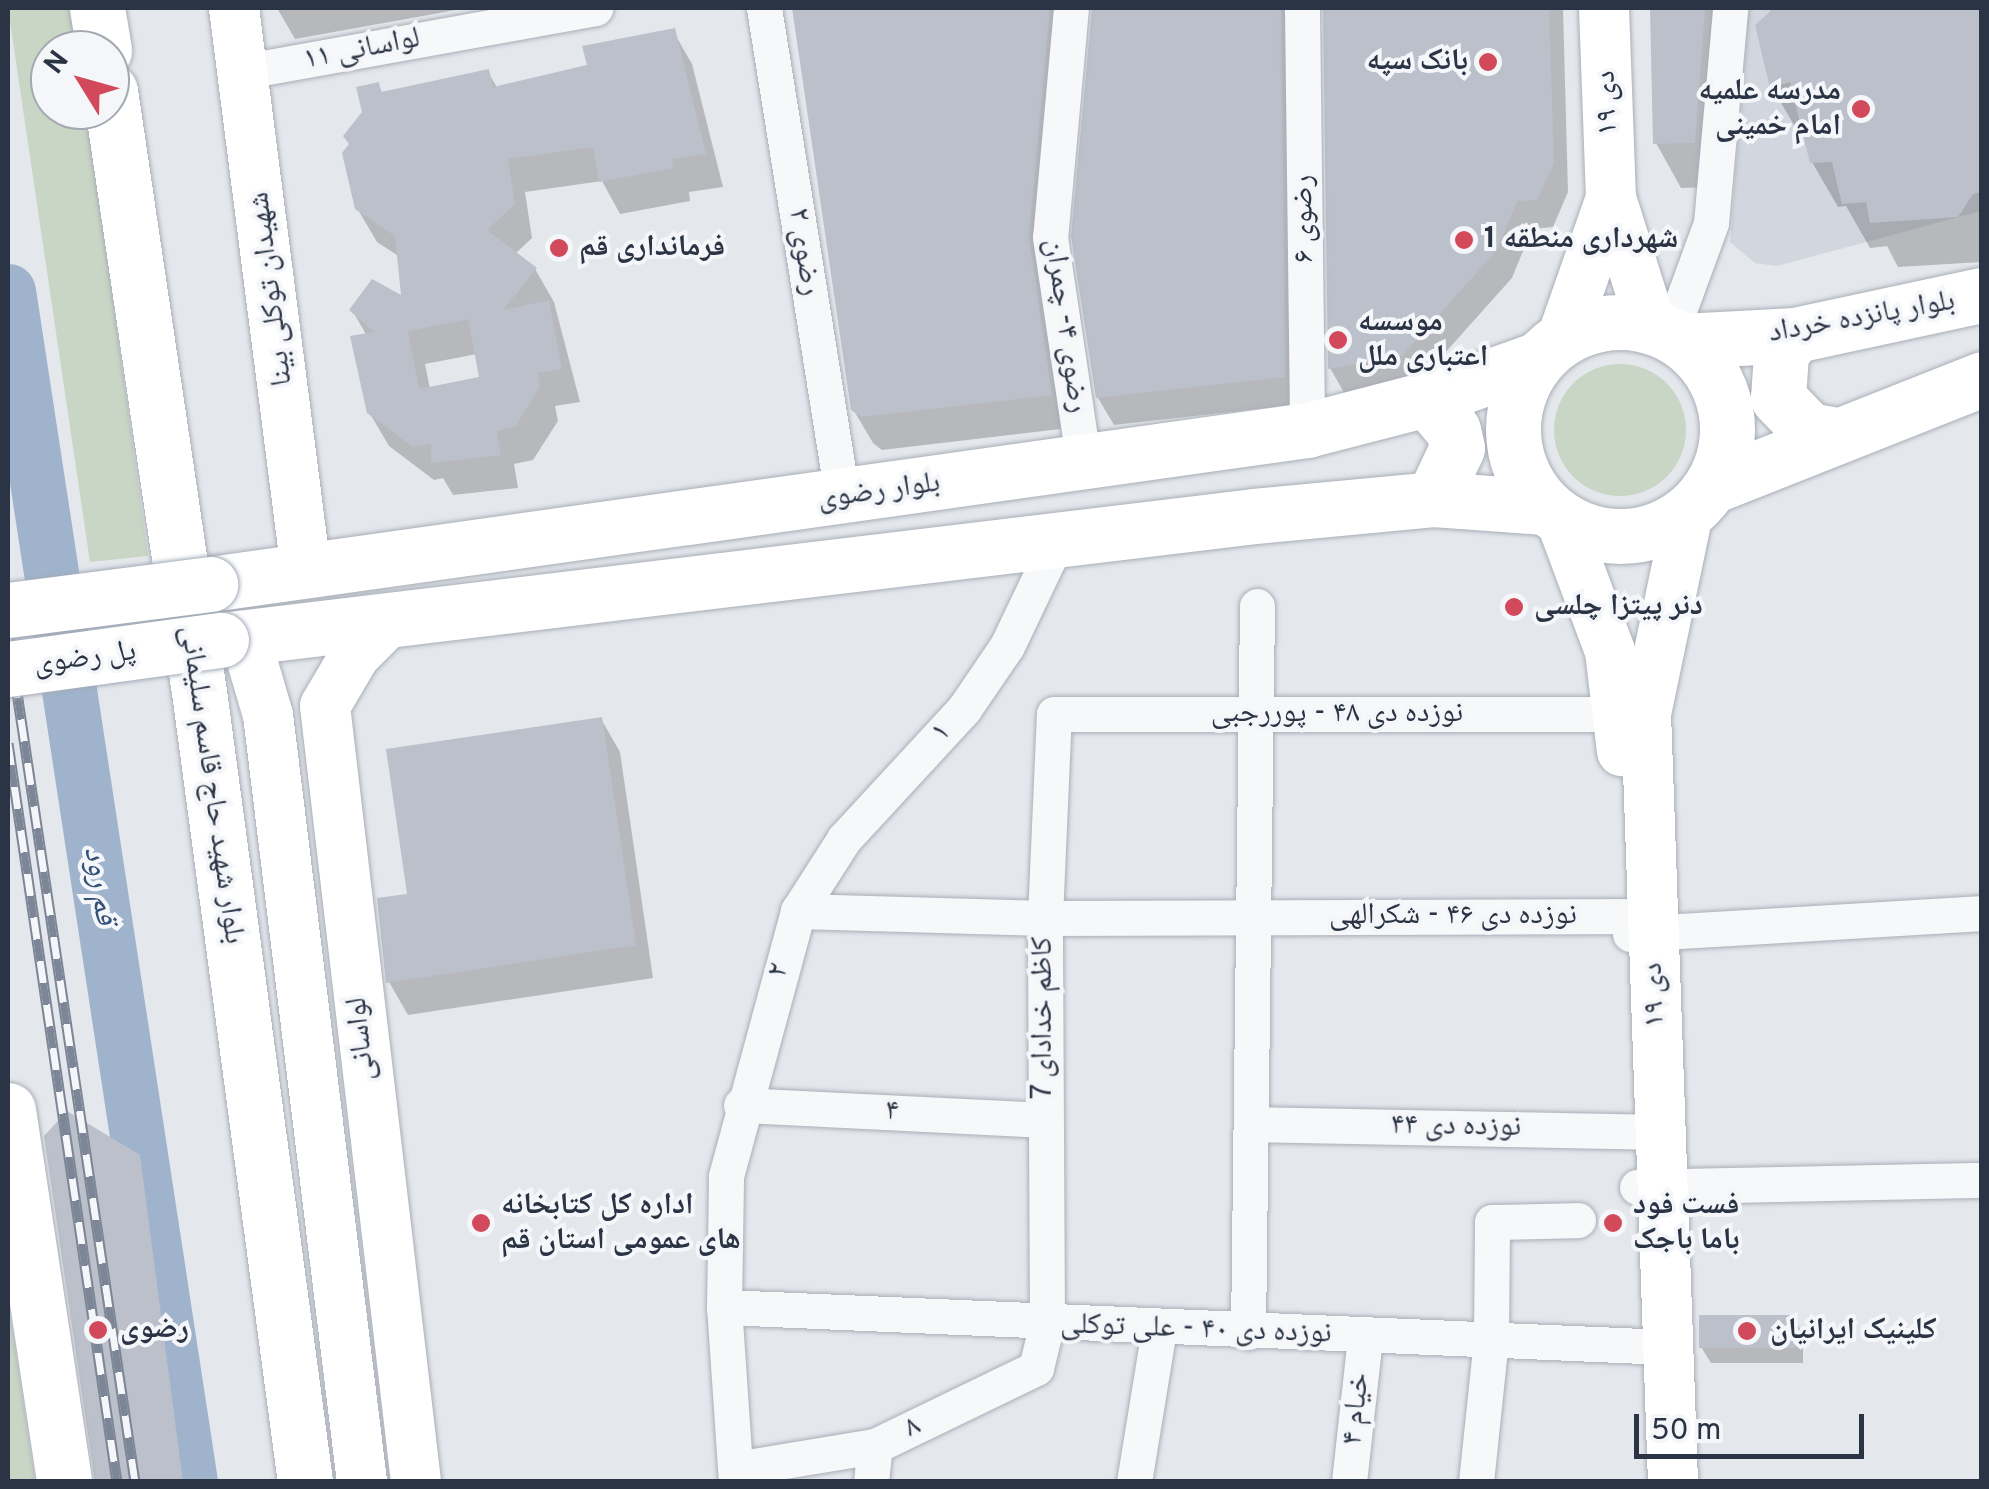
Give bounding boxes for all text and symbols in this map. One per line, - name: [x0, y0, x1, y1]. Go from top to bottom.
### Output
- street label: لواسانی ۱۱: [301, 21, 423, 79]
- north arrow: [30, 30, 130, 130]
- text: N: [37, 44, 78, 82]
- place label: بانک سپه: [1367, 44, 1468, 80]
- marker: بانک سپه: [1477, 51, 1499, 73]
- street label: ۱۹ دی: [1589, 70, 1627, 136]
- place label: مدرسه علمیه امام خمینی: [1698, 74, 1841, 144]
- marker: مدرسه علمیه امام خمینی: [1850, 98, 1872, 120]
- street label: رضوی ۶: [1286, 175, 1324, 263]
- street label: شهیدان توکلی بینا: [242, 190, 302, 388]
- street label: رضوی ۲: [778, 206, 828, 298]
- place label: شهرداری منطقه 1: [1484, 222, 1678, 258]
- marker: شهرداری منطقه 1: [1453, 229, 1475, 251]
- place label: فرمانداری قم: [579, 230, 725, 266]
- marker: فرمانداری قم: [548, 237, 570, 259]
- street label: رضوی ۴- چمران: [1035, 237, 1095, 415]
- street label: بلوار پانزده خرداد: [1766, 284, 1958, 352]
- place label: موسسه اعتباری ملل: [1358, 305, 1488, 376]
- marker: موسسه اعتباری ملل: [1327, 329, 1349, 351]
- street label: بلوار رضوی: [816, 466, 942, 518]
- place label: دنر پیتزا چلسی: [1534, 589, 1703, 625]
- marker: دنر پیتزا چلسی: [1503, 596, 1525, 618]
- street label: بلوار شهید حاج قاسم سلیمانی: [171, 624, 251, 946]
- street label: پل رضوی: [32, 634, 138, 684]
- street label: نوزده دی ۴۸ - پوررجبی: [1211, 696, 1463, 732]
- street label: ۱: [924, 716, 960, 750]
- water label: قم رود: [74, 844, 124, 928]
- street label: نوزده دی ۴۶ - شکرالهی: [1329, 898, 1577, 934]
- street label: 7 کاظم خدادای: [1026, 936, 1062, 1100]
- street label: ۲: [761, 959, 799, 983]
- street label: ۱۹ دی: [1636, 962, 1674, 1028]
- street label: لواسانی: [340, 995, 384, 1083]
- street label: ۴: [884, 1094, 900, 1130]
- street label: نوزده دی ۴۴: [1390, 1108, 1522, 1146]
- place label: اداره کل کتابخانه های عمومی استان قم: [501, 1188, 741, 1258]
- place label: فست فود باما باجک: [1633, 1188, 1740, 1258]
- marker: اداره کل کتابخانه های عمومی استان قم: [470, 1212, 492, 1234]
- marker: فست فود باما باجک: [1602, 1212, 1624, 1234]
- street label: نوزده دی ۴۰ - علی توکلی: [1060, 1307, 1332, 1353]
- place label: رضوی: [120, 1312, 189, 1348]
- place label: کلینیک ایرانیان: [1770, 1313, 1937, 1349]
- marker: رضوی: [85, 1317, 111, 1343]
- marker: کلینیک ایرانیان: [1734, 1318, 1760, 1344]
- street label: ۴ خیام: [1335, 1371, 1379, 1447]
- scale bar: [1639, 1394, 1869, 1456]
- street label: ۸: [899, 1409, 927, 1447]
- text: 50 m: [1651, 1413, 1721, 1450]

